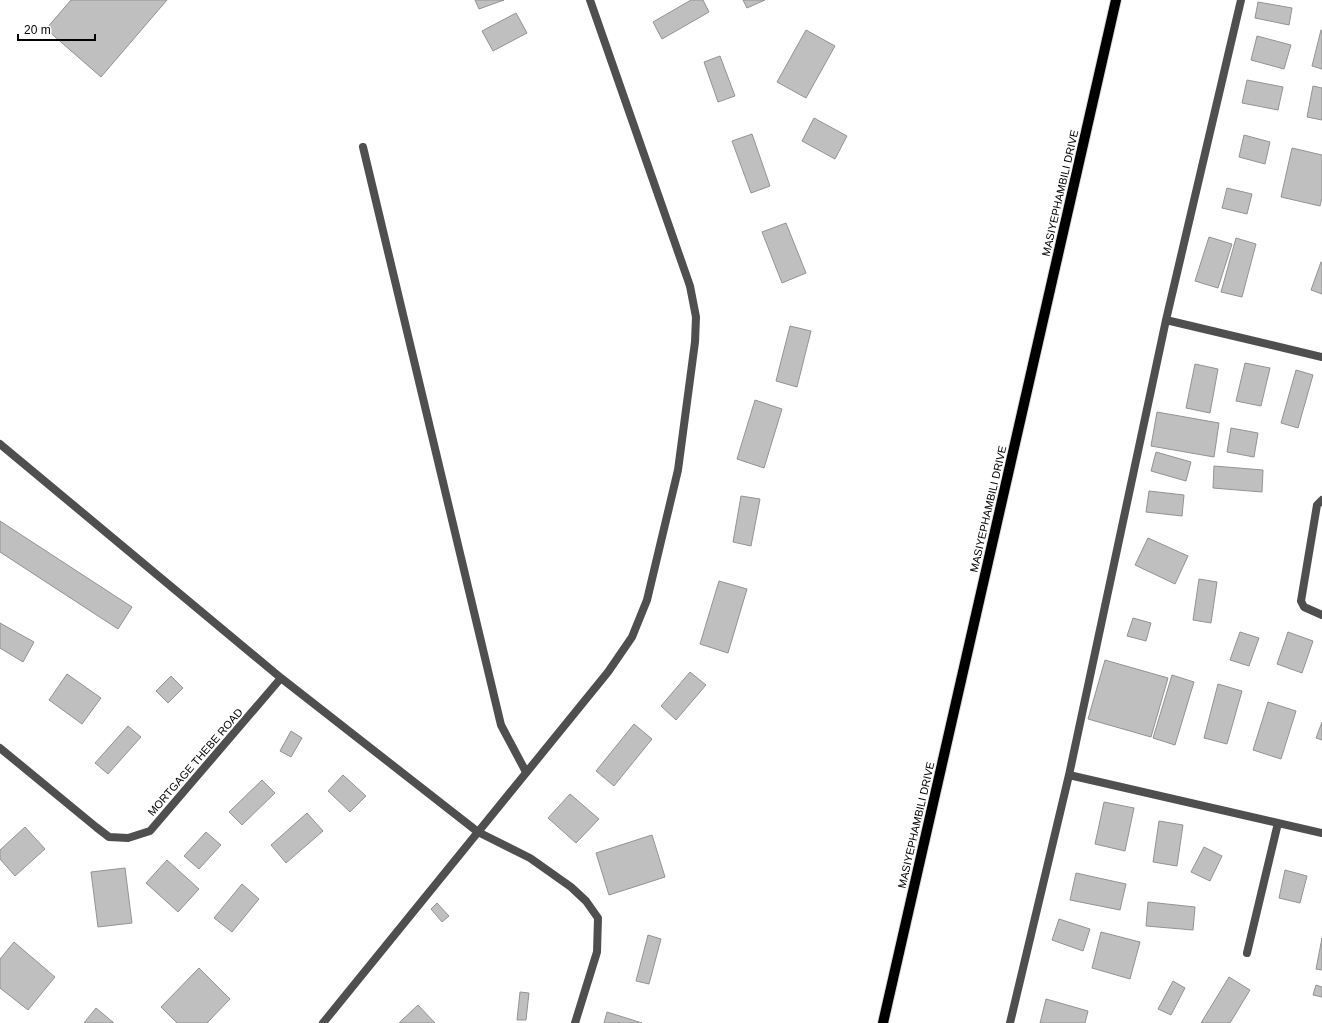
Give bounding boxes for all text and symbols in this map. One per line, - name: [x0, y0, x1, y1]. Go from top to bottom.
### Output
- scale bar: [18, 16, 95, 42]
- text: 20 m: [24, 23, 51, 37]
- street label: MASIYEPHAMBILI DRIVE: [1040, 129, 1080, 257]
- street label: MASIYEPHAMBILI DRIVE: [968, 445, 1008, 573]
- street label: MORTGAGE THEBE ROAD: [145, 706, 245, 818]
- street label: MASIYEPHAMBILI DRIVE: [896, 761, 936, 889]

